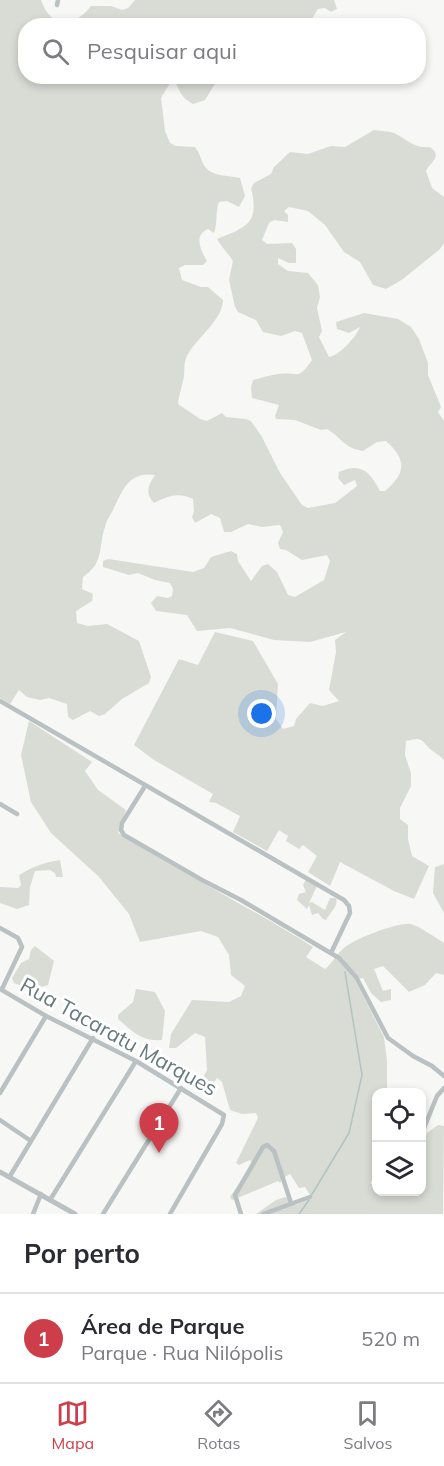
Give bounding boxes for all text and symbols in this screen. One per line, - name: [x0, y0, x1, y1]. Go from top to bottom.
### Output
- search box: [18, 18, 426, 84]
- icon: search: [39, 35, 72, 68]
- text: Pesquisar aqui: [87, 37, 237, 65]
- your location: [247, 699, 276, 728]
- street label: Rua Tacaratu Marques: [16, 971, 222, 1101]
- map controls: [372, 1088, 426, 1196]
- button: locate: [372, 1088, 426, 1142]
- pin: 1: [140, 1104, 178, 1153]
- button: layers: [372, 1142, 426, 1196]
- text: Por perto: [24, 1237, 140, 1270]
- text: Área de Parque: [81, 1312, 244, 1340]
- text: 1: [38, 1326, 50, 1351]
- text: 520 m: [361, 1326, 420, 1351]
- text: Parque · Rua Nilópolis: [81, 1340, 284, 1365]
- tab: Mapa: [52, 1397, 94, 1453]
- tab: Rotas: [197, 1397, 240, 1453]
- tab: Salvos: [344, 1397, 392, 1453]

